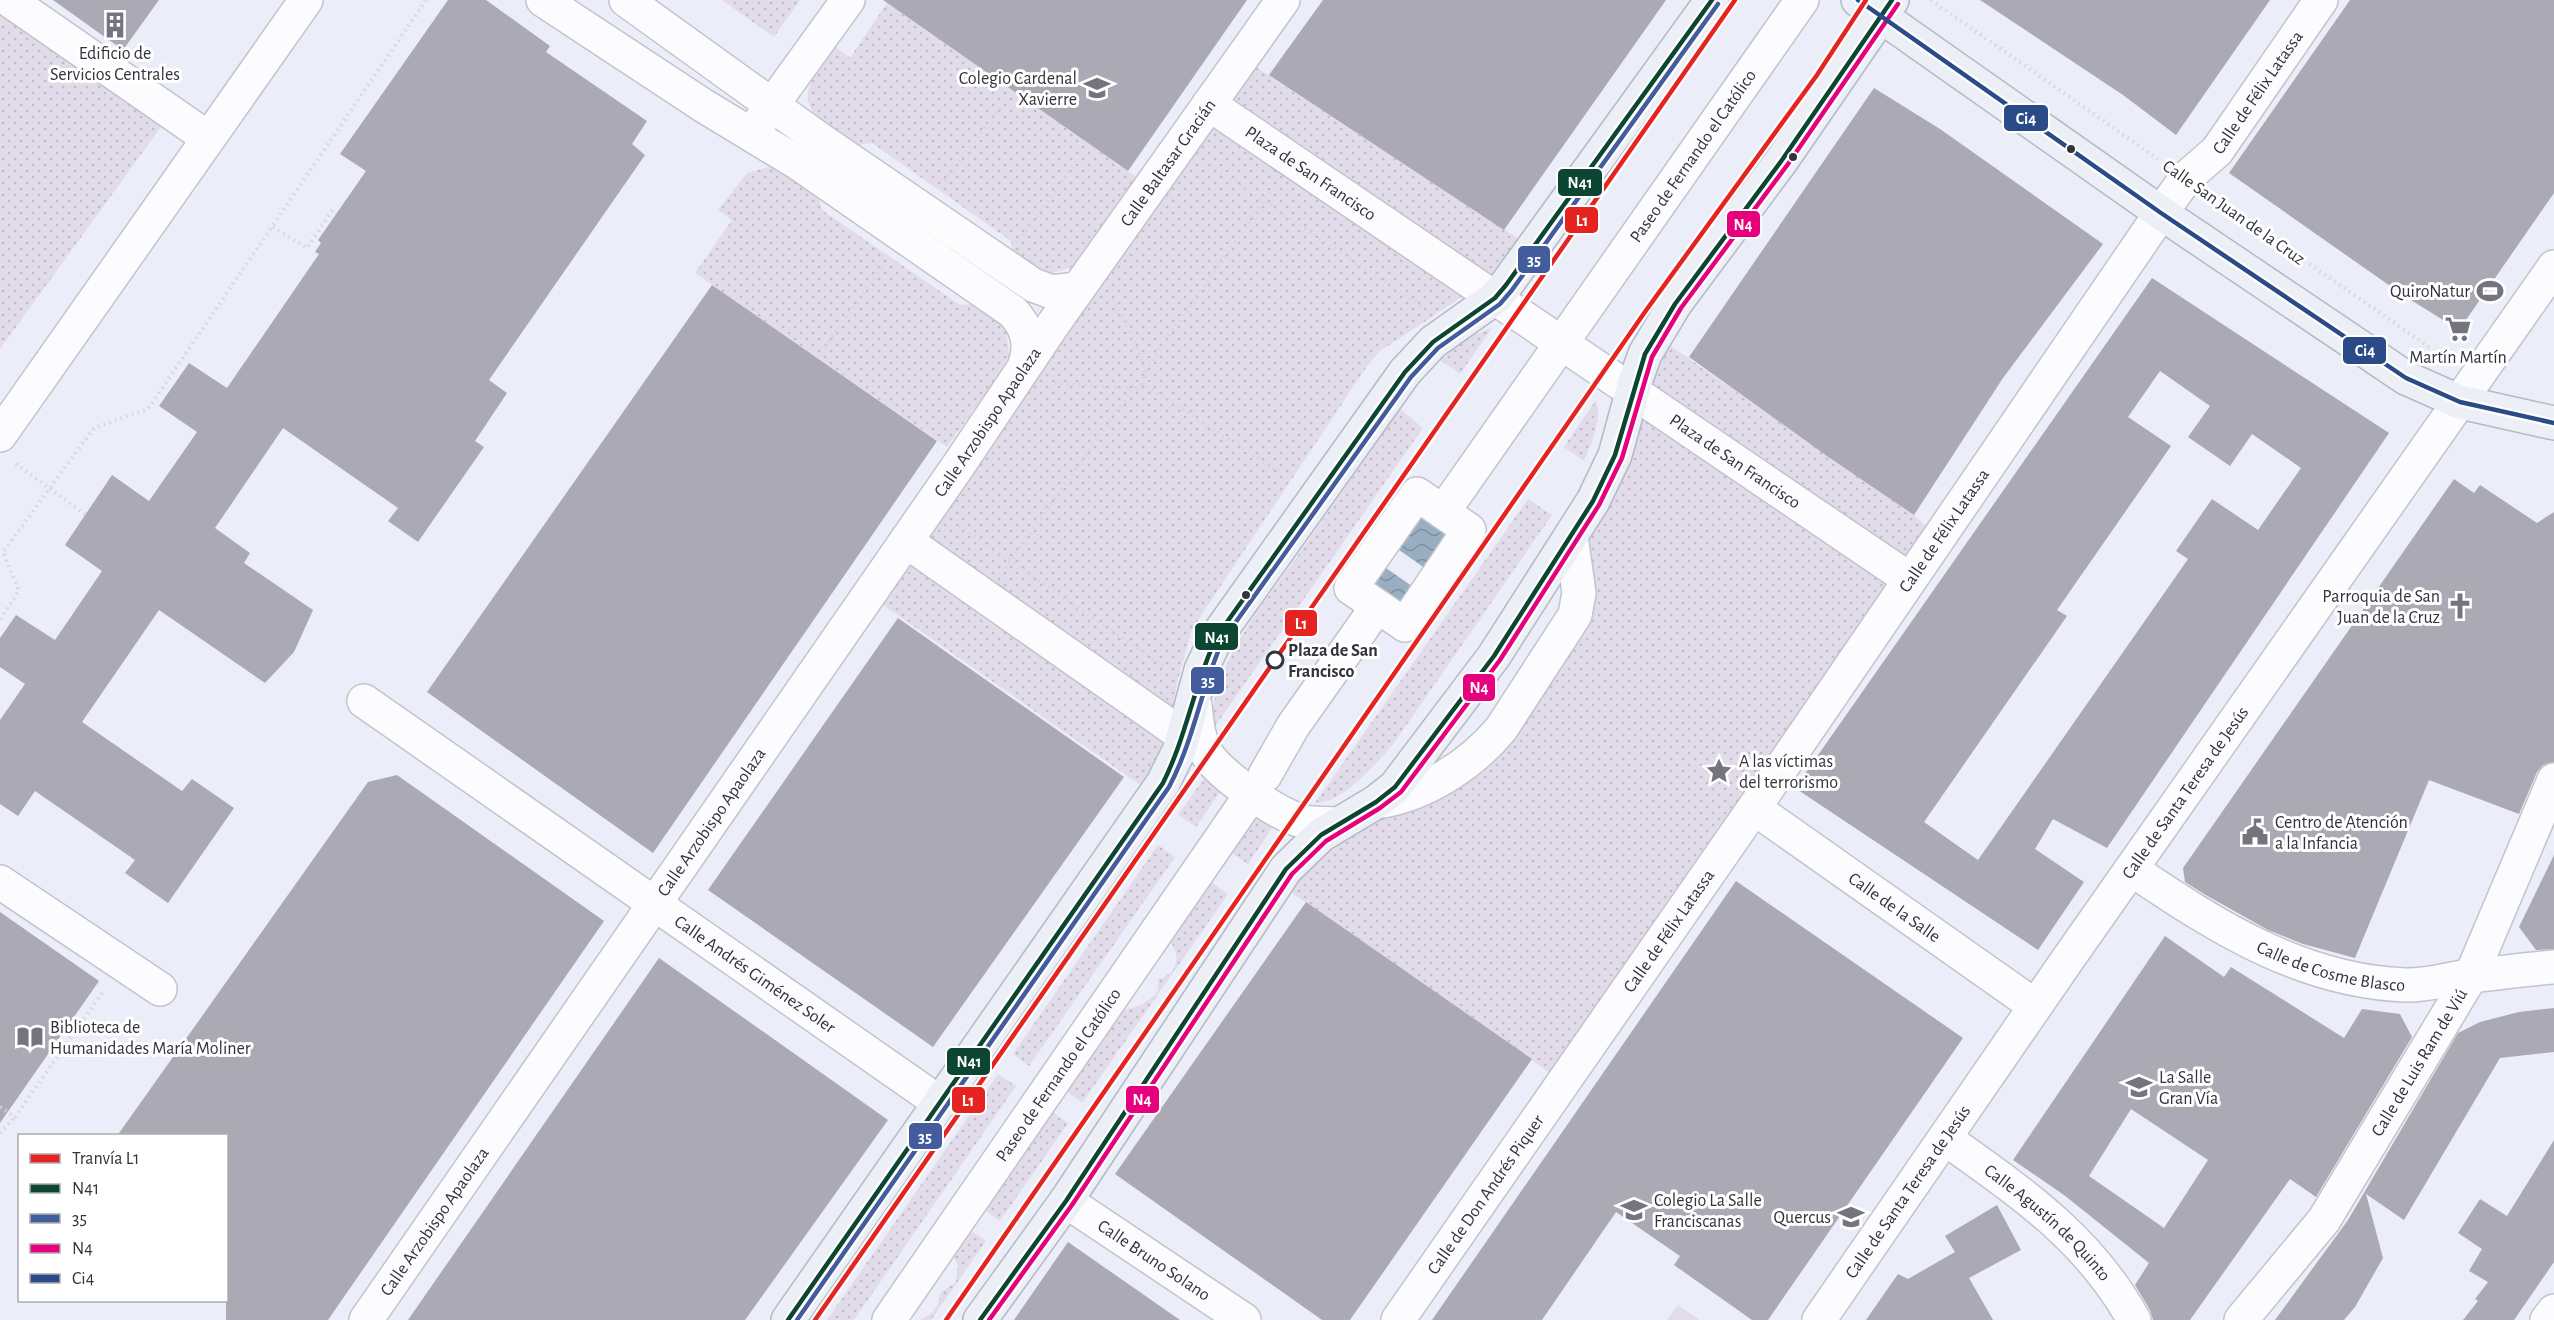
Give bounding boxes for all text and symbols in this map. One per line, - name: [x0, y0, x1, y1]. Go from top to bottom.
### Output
- building icon: Edificio de Servicios Centrales: [100, 10, 130, 40]
- street label: Calle de Félix Latassa: [2210, 28, 2307, 158]
- place label: Edificio de Servicios Centrales: [50, 45, 180, 84]
- street label: Paseo de Fernando el Católico: [1627, 67, 1760, 246]
- place label: Colegio Cardenal Xavierre: [959, 70, 1077, 109]
- school or university icon: Colegio Cardenal Xavierre: [1082, 73, 1112, 103]
- street label: Calle Baltasar Gracián: [1117, 96, 1220, 230]
- line badge: Ci4: [2003, 104, 2049, 132]
- text: Ci4: [2016, 111, 2036, 127]
- street label: Plaza de San Francisco: [1241, 123, 1379, 225]
- unlabelled marker: [2065, 143, 2077, 155]
- unlabelled marker: [1787, 151, 1799, 163]
- street label: Calle San Juan de la Cruz: [2159, 157, 2308, 269]
- line badge: N41: [1557, 168, 1603, 197]
- text: N41: [1568, 175, 1592, 191]
- line badge: L1: [1564, 206, 1599, 234]
- line badge: N4: [1726, 210, 1761, 238]
- text: L1: [1576, 213, 1588, 229]
- text: N4: [1733, 217, 1753, 233]
- line badge: 35: [1517, 245, 1551, 274]
- text: 35: [1527, 252, 1541, 268]
- sports icon: QuiroNatur: [2475, 276, 2505, 306]
- place label: QuiroNatur: [2390, 283, 2470, 301]
- supermarket icon: Martín Martín: [2443, 314, 2473, 344]
- line badge: Ci4: [2342, 336, 2387, 365]
- text: Ci4: [2355, 343, 2375, 359]
- street label: Calle Arzobispo Apaolaza: [931, 345, 1045, 501]
- place label: Martín Martín: [2409, 349, 2507, 367]
- street label: Plaza de San Francisco: [1666, 411, 1804, 513]
- street label: Calle de Félix Latassa: [1896, 466, 1993, 596]
- place label: Parroquia de San Juan de la Cruz: [2322, 588, 2440, 627]
- unlabelled marker: [1240, 589, 1252, 601]
- church icon: Parroquia de San Juan de la Cruz: [2445, 591, 2475, 621]
- line badge: L1: [1284, 609, 1318, 637]
- text: L1: [1295, 616, 1307, 632]
- line badge: N41: [1194, 622, 1239, 651]
- text: N41: [1205, 630, 1229, 646]
- place label: Plaza de San Francisco: [1288, 642, 1378, 681]
- marker: Plaza de San Francisco: [1266, 651, 1284, 669]
- line badge: 35: [1190, 666, 1225, 695]
- text: 35: [1201, 673, 1215, 689]
- line badge: N4: [1462, 673, 1496, 702]
- text: N4: [1469, 680, 1489, 696]
- street label: Calle de Santa Teresa de Jesús: [2119, 704, 2252, 883]
- street label: Calle Arzobispo Apaolaza: [654, 745, 770, 900]
- place label: A las víctimas del terrorismo: [1739, 753, 1838, 792]
- place icon: A las víctimas del terrorismo: [1704, 756, 1734, 786]
- place label: Centro de Atención a la Infancia: [2275, 814, 2408, 853]
- public building icon: Centro de Atención a la Infancia: [2240, 817, 2270, 847]
- street label: Calle de Félix Latassa: [1621, 867, 1718, 996]
- street label: Calle de la Salle: [1845, 869, 1943, 946]
- street label: Calle Andrés Giménez Soler: [671, 912, 839, 1037]
- street label: Calle de Cosme Blasco: [2253, 938, 2406, 995]
- street label: Paseo de Fernando el Católico: [993, 985, 1125, 1165]
- street label: Calle de Luis Ram de Viú: [2369, 986, 2471, 1140]
- place label: Biblioteca de Humanidades María Moliner: [50, 1019, 251, 1058]
- library icon: Biblioteca de Humanidades María Moliner: [15, 1022, 45, 1052]
- line badge: N41: [946, 1047, 991, 1076]
- text: N41: [957, 1054, 981, 1070]
- place label: La Salle Gran Vía: [2159, 1069, 2218, 1108]
- school or university icon: La Salle Gran Vía: [2124, 1072, 2154, 1102]
- line badge: N4: [1125, 1085, 1160, 1114]
- line badge: L1: [951, 1086, 986, 1114]
- text: N4: [1132, 1092, 1152, 1108]
- text: L1: [962, 1093, 974, 1109]
- street label: Calle de Santa Teresa de Jesús: [1843, 1102, 1974, 1282]
- street label: Calle de Don Andrés Piquer: [1425, 1112, 1548, 1278]
- line badge: 35: [908, 1122, 943, 1150]
- text: 35: [918, 1129, 932, 1145]
- legend: [18, 1134, 228, 1302]
- street label: Calle Arzobispo Apaolaza: [378, 1144, 493, 1299]
- text: Tranvía L1: [72, 1150, 139, 1168]
- street label: Calle Agustín de Quinto: [1981, 1161, 2114, 1285]
- text: N41: [72, 1180, 99, 1198]
- place label: Colegio La Salle Franciscanas: [1654, 1192, 1762, 1231]
- school or university icon: Colegio La Salle Franciscanas: [1619, 1195, 1649, 1225]
- school or university icon: Quercus: [1836, 1202, 1866, 1232]
- place label: Quercus: [1773, 1209, 1831, 1227]
- text: 35: [72, 1210, 87, 1228]
- street label: Calle Bruno Solano: [1094, 1217, 1213, 1305]
- text: N4: [72, 1240, 93, 1258]
- text: Ci4: [72, 1270, 95, 1288]

